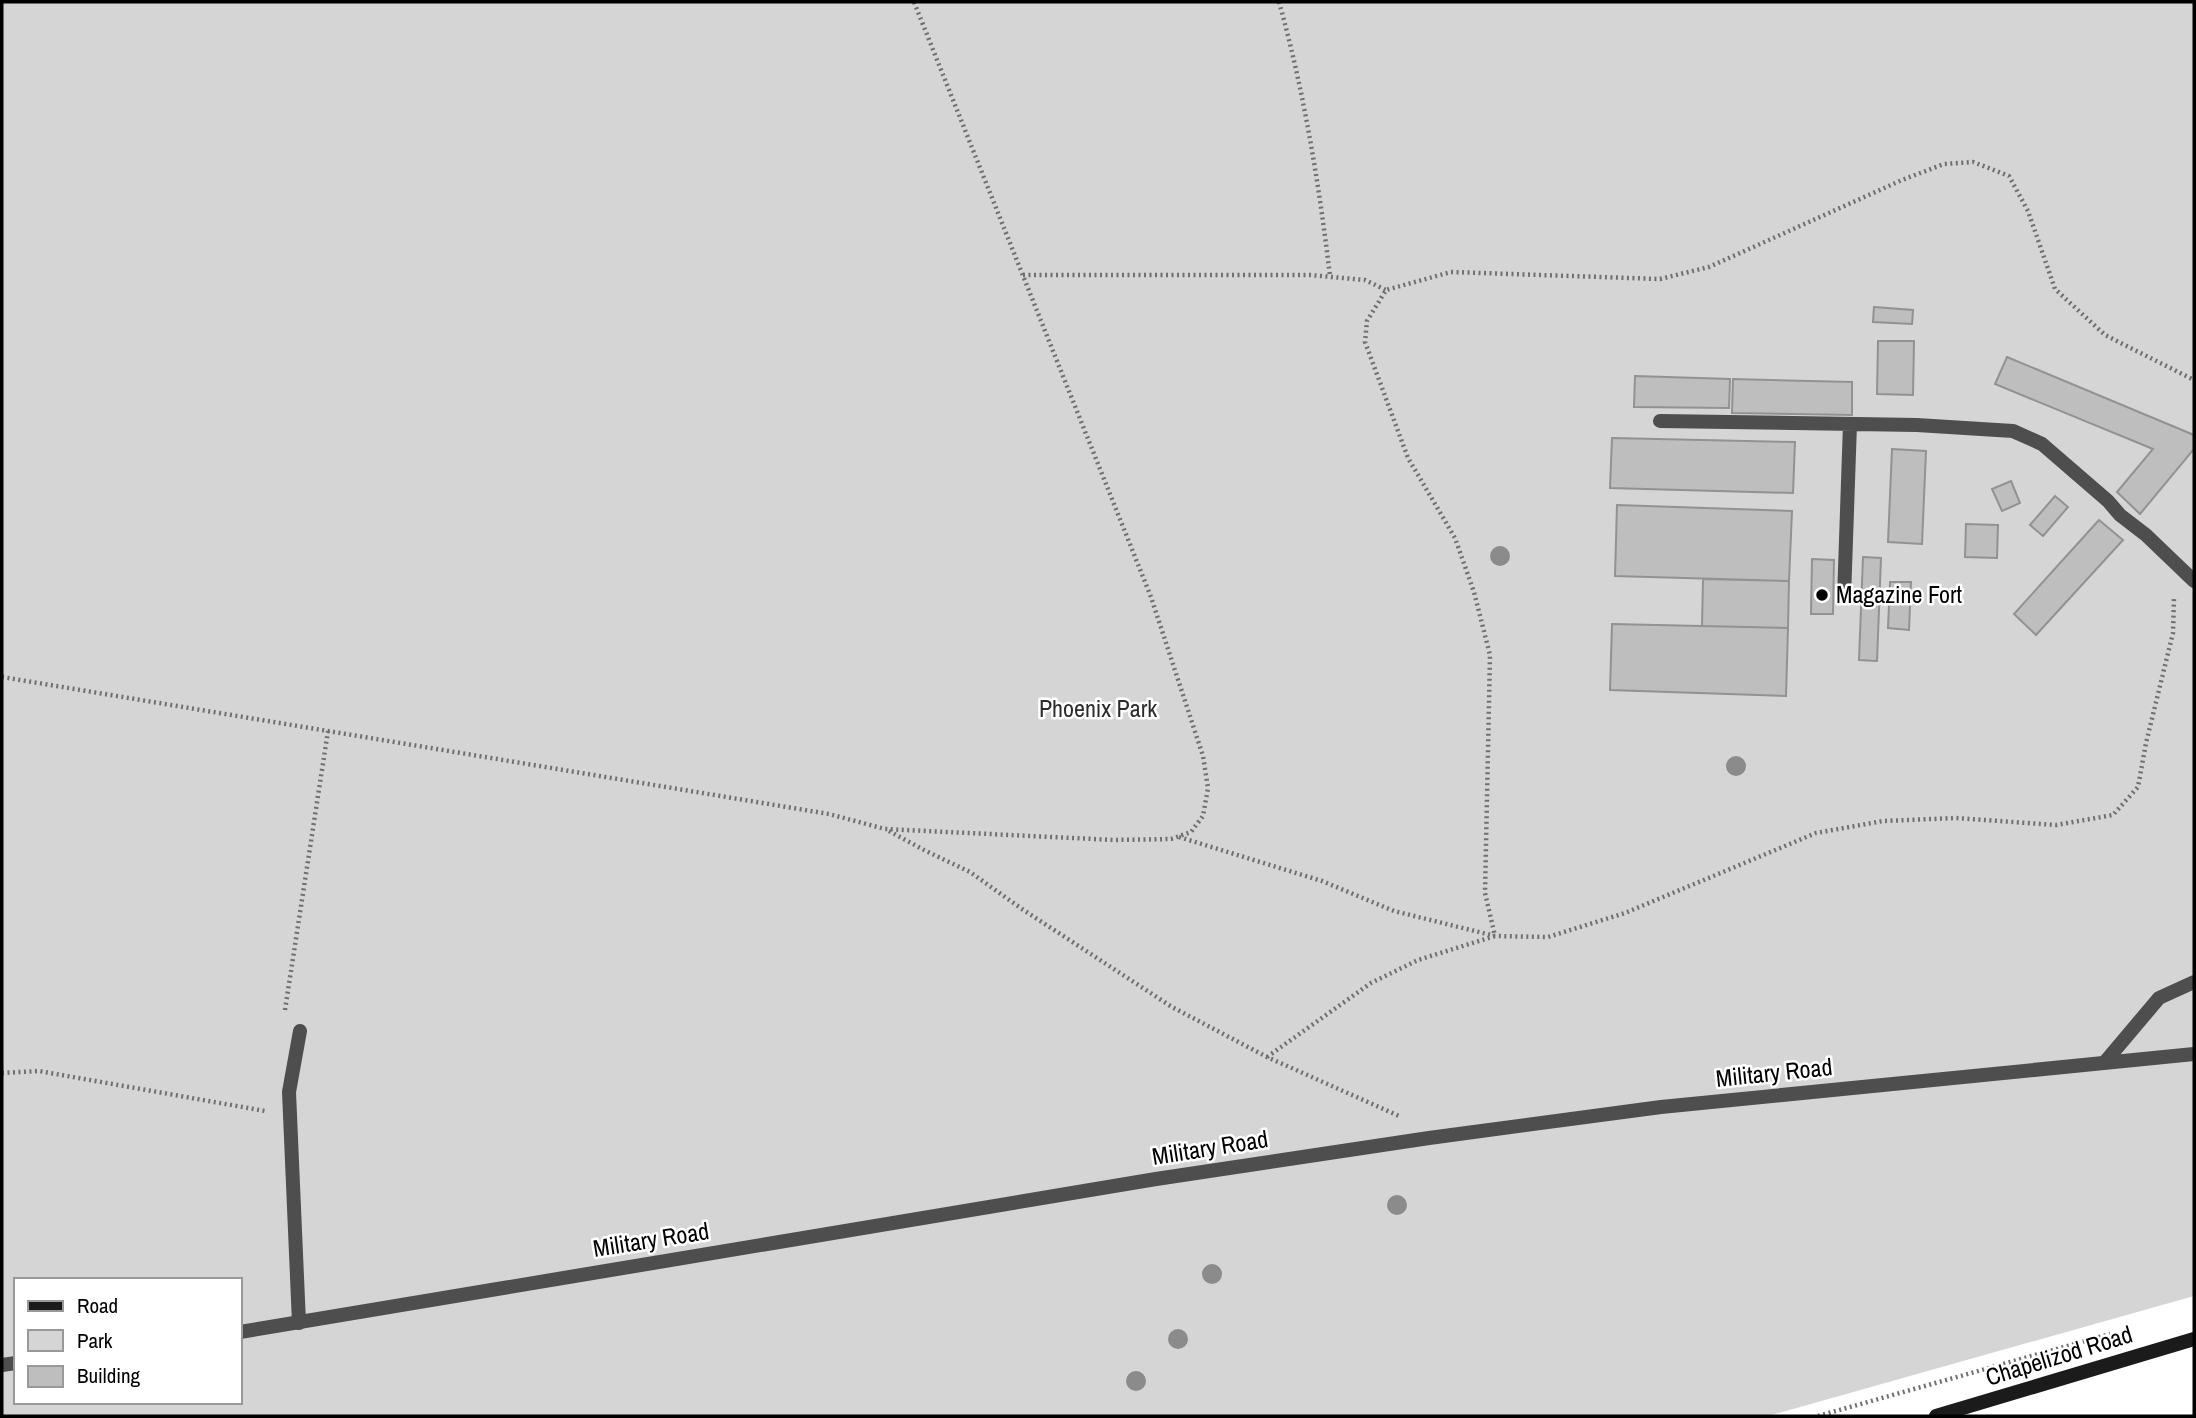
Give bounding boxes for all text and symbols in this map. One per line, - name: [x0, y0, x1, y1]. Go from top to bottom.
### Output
- place label: Magazine Fort: [1836, 578, 1962, 610]
- marker: Magazine Fort: [1814, 587, 1830, 603]
- park label: Phoenix Park: [1039, 692, 1157, 724]
- street label: Military Road: [1714, 1050, 1834, 1094]
- street label: Military Road: [1150, 1122, 1270, 1172]
- street label: Military Road: [591, 1214, 711, 1264]
- legend: [14, 1278, 242, 1404]
- text: Road: [77, 1291, 118, 1320]
- street label: Chapelizod Road: [1981, 1318, 2136, 1393]
- text: Park: [77, 1326, 113, 1355]
- text: Building: [77, 1361, 141, 1390]

